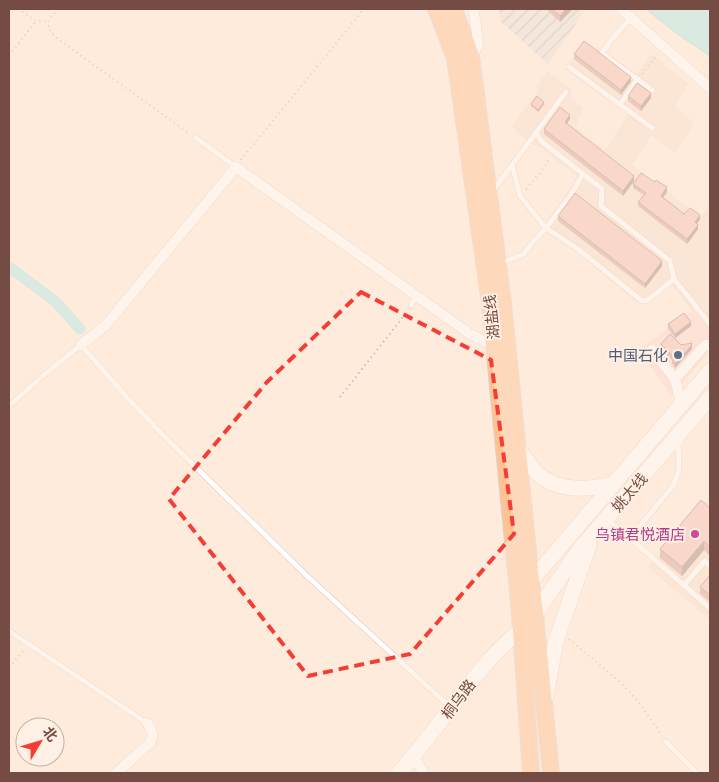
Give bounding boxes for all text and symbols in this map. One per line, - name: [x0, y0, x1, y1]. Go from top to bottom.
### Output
- street label: 湖盐线: [480, 294, 502, 340]
- place label: 中国石化: [608, 346, 668, 364]
- marker: 中国石化: [672, 349, 684, 361]
- street label: 姚太线: [607, 469, 651, 515]
- place label: 乌镇君悦酒店: [595, 525, 685, 543]
- marker: 乌镇君悦酒店: [689, 528, 701, 540]
- street label: 桐乌路: [437, 676, 479, 722]
- north arrow: [15, 717, 65, 767]
- text: 北: [40, 723, 62, 744]

